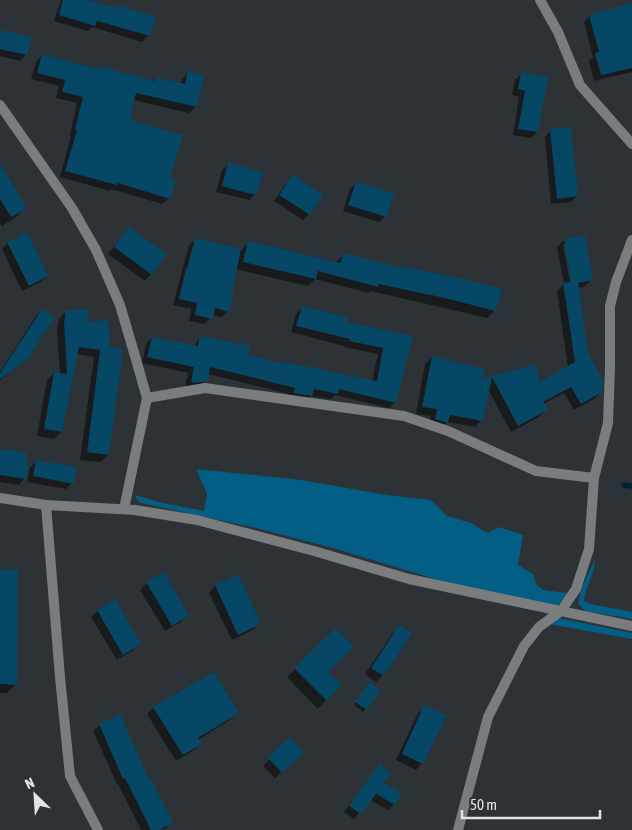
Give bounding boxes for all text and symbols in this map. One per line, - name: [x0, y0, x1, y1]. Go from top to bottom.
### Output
- north arrow: [10, 770, 60, 820]
- text: N: [22, 774, 37, 792]
- scale bar: [462, 788, 600, 820]
- text: 50 m: [470, 796, 497, 813]

